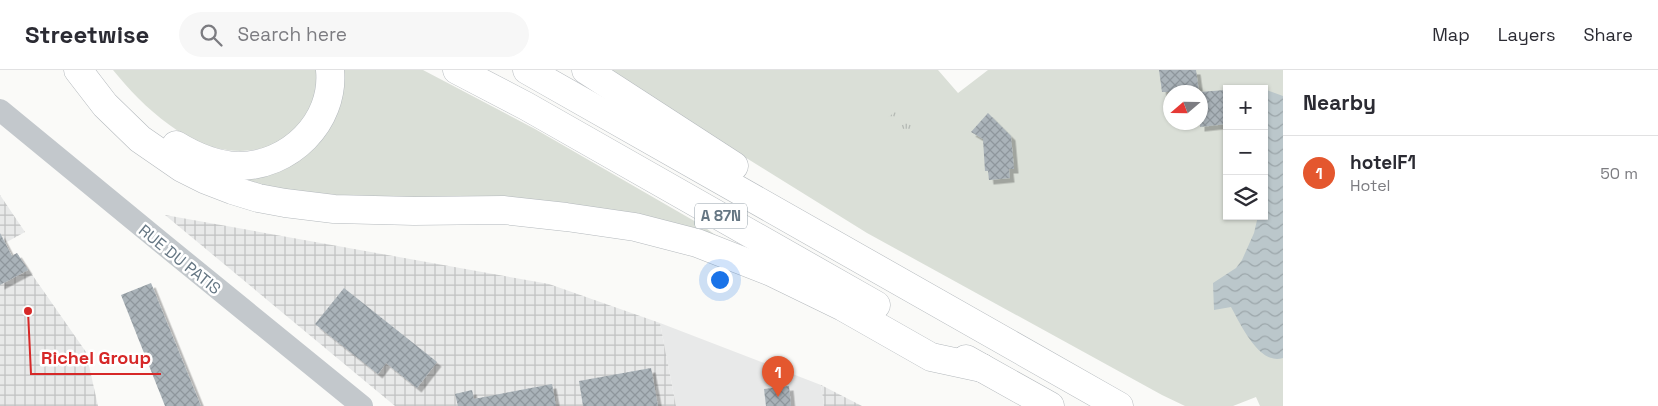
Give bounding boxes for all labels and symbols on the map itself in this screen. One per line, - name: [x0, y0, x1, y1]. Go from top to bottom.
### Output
- north arrow: [1163, 85, 1208, 130]
- road number: A 87N: [695, 204, 747, 228]
- street label: RUE DU PATIS: [134, 220, 225, 299]
- your location: [707, 267, 733, 293]
- callout: Richel Group: [31, 341, 161, 374]
- text: Richel Group: [41, 346, 151, 369]
- pin: 1: [762, 356, 794, 397]

